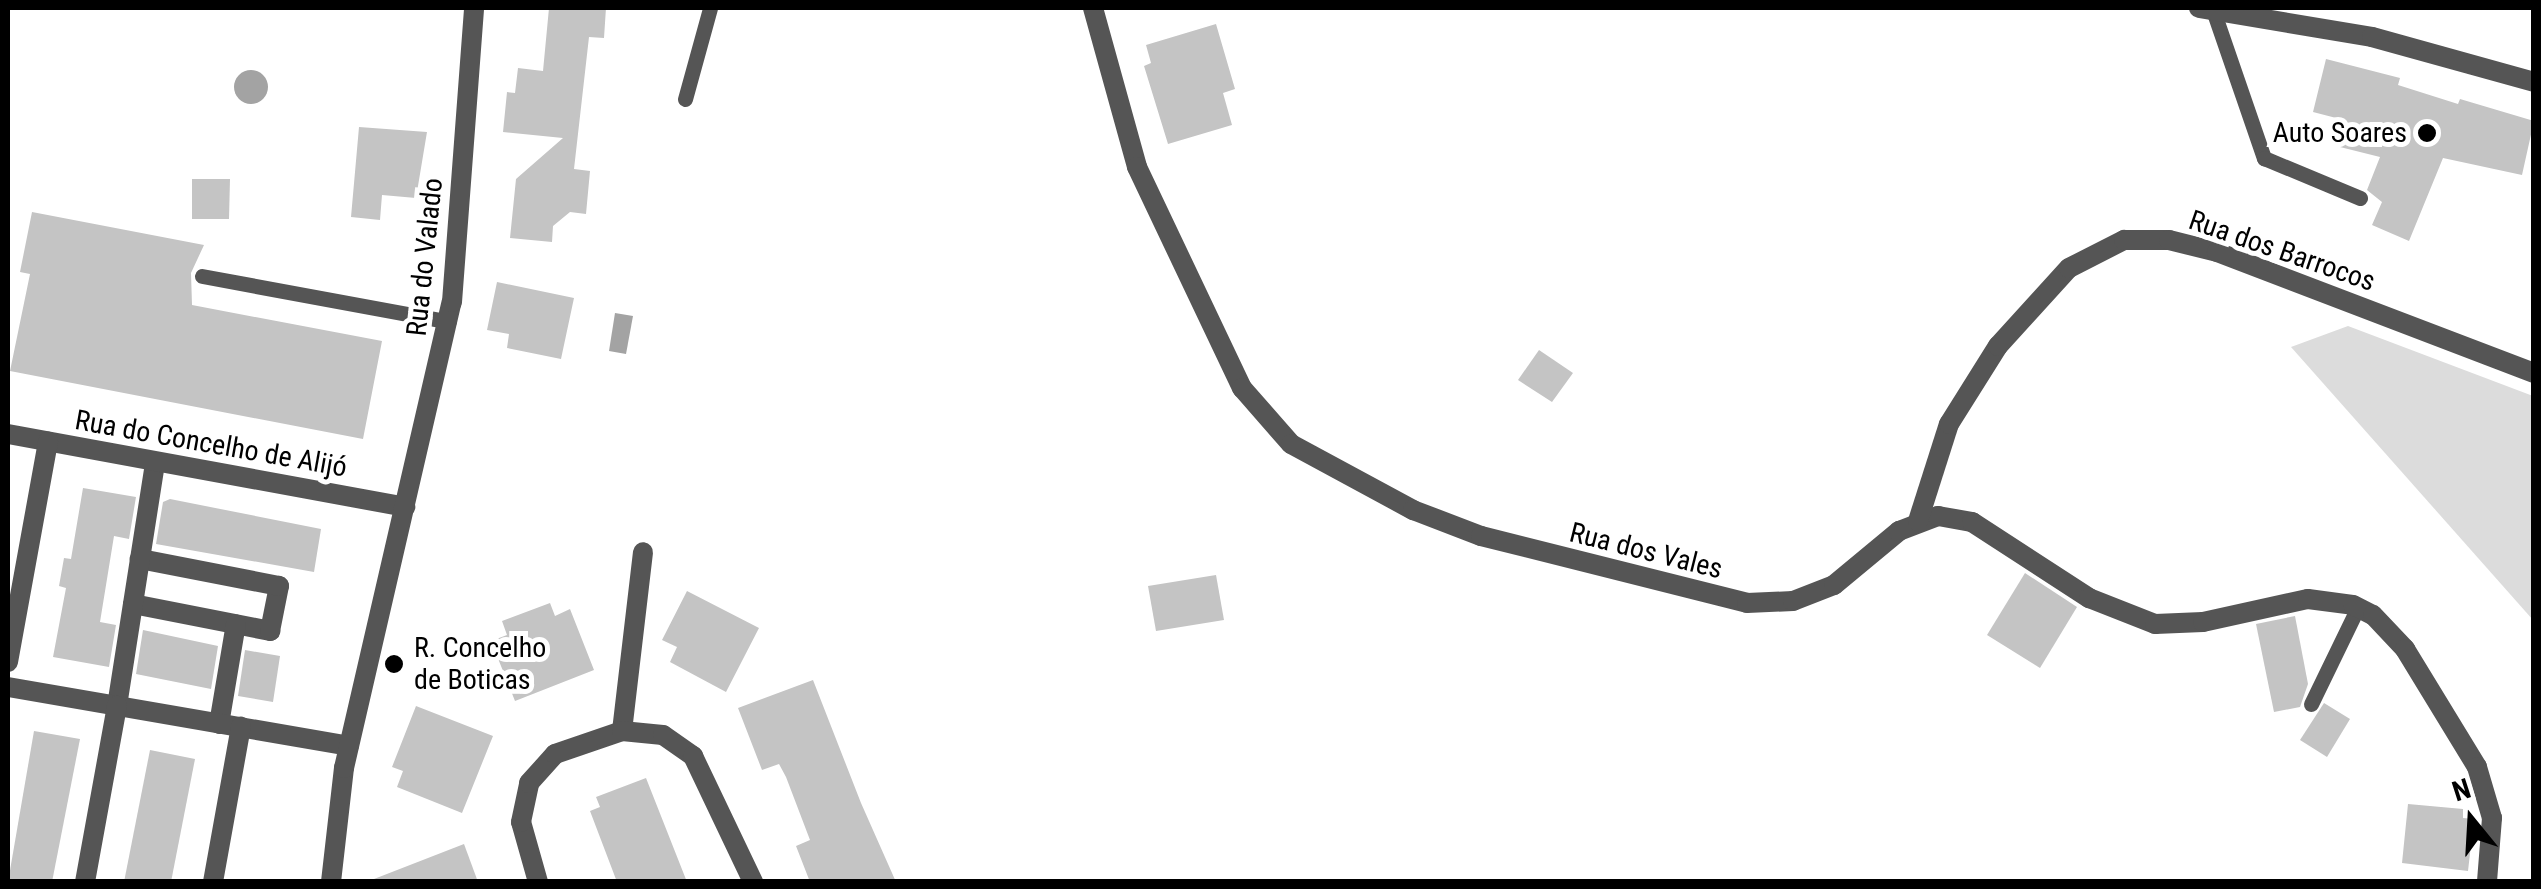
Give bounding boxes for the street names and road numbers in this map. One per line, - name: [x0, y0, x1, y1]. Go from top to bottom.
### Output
- street label: Rua do Valado: [400, 176, 450, 338]
- street label: Rua dos Barrocos: [2184, 203, 2380, 299]
- street label: Rua do Concelho de Alijó: [72, 404, 350, 484]
- street label: Rua dos Vales: [1566, 516, 1726, 586]

